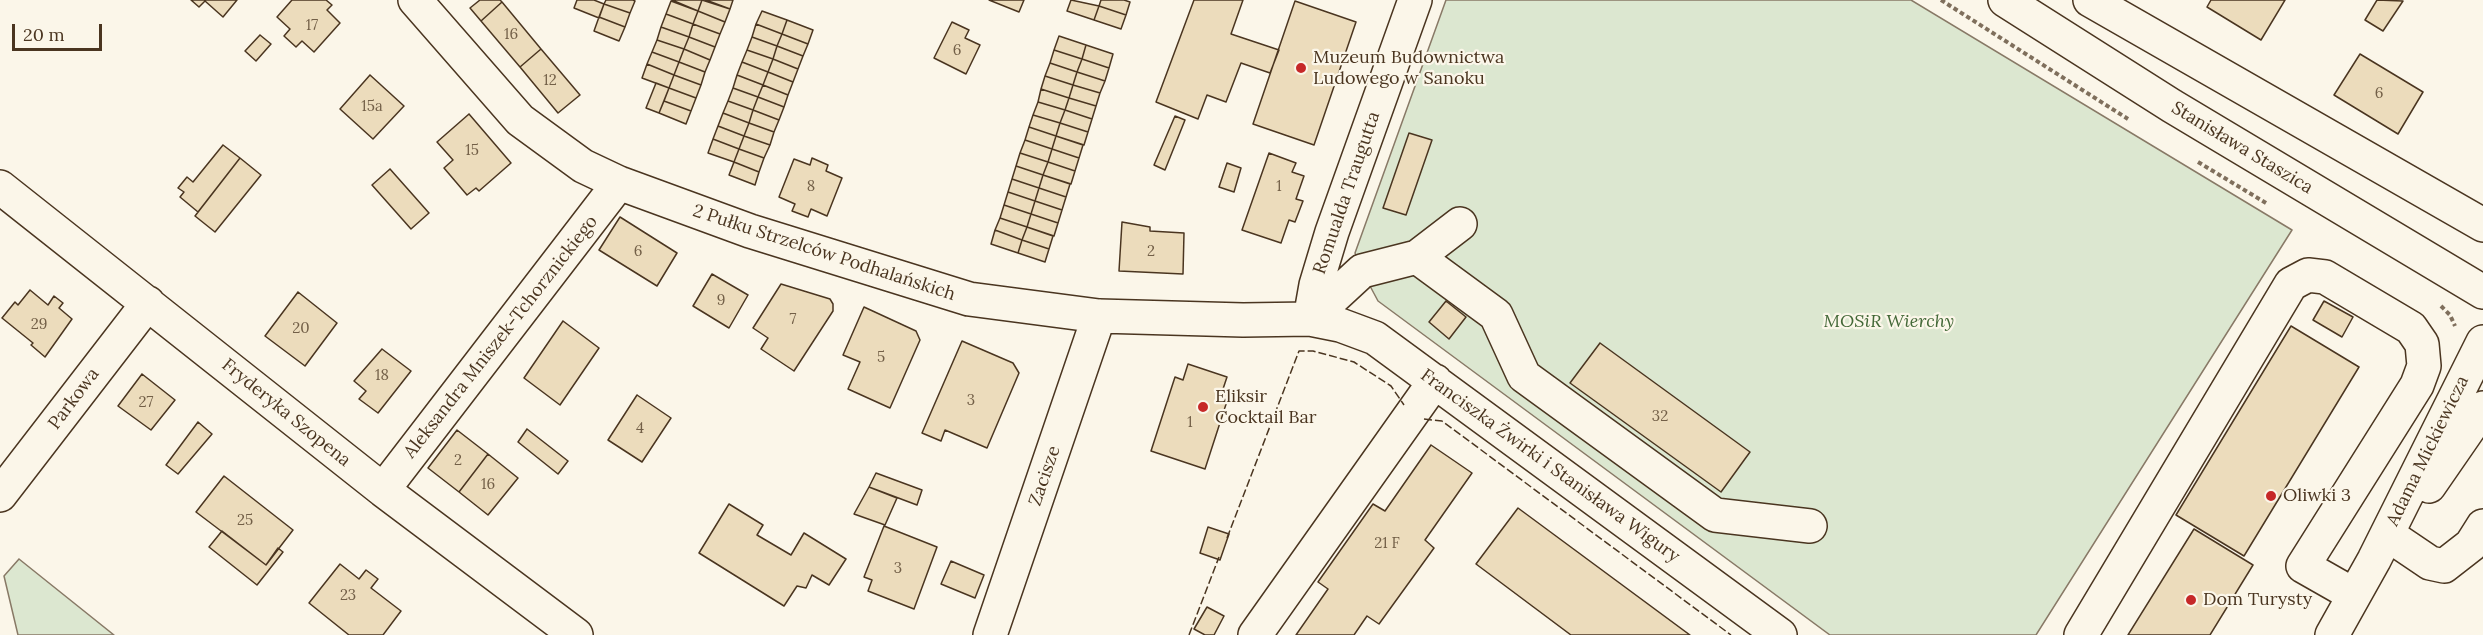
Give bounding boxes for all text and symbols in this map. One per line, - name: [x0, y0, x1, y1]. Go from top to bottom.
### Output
- scale bar: [15, 12, 105, 50]
- house number: 17: [306, 17, 318, 35]
- text: 20 m: [23, 23, 65, 46]
- house number: 16: [504, 26, 518, 44]
- house number: 6: [953, 42, 961, 60]
- place label: Muzeum Budownictwa Ludowego w Sanoku: [1313, 47, 1504, 90]
- marker: Muzeum Budownictwa Ludowego w Sanoku: [1294, 61, 1308, 75]
- house number: 12: [543, 72, 557, 90]
- house number: 6: [2375, 85, 2383, 103]
- street label: Stanisława Staszica: [2167, 97, 2317, 199]
- house number: 15a: [361, 98, 383, 116]
- street label: Romualda Traugutta: [1309, 109, 1385, 277]
- house number: 15: [465, 142, 479, 160]
- house number: 8: [807, 178, 815, 196]
- house number: 1: [1276, 178, 1282, 196]
- street label: 2 Pułku Strzelców Podhalańskich: [690, 200, 958, 306]
- street label: Aleksandra Mniszek-Tchorznickiego: [400, 211, 602, 463]
- house number: 6: [634, 243, 642, 261]
- house number: 2: [1147, 243, 1155, 261]
- house number: 9: [717, 292, 725, 310]
- house number: 7: [790, 311, 796, 329]
- park label: MOSiR Wierchy: [1824, 311, 1954, 333]
- house number: 29: [31, 316, 47, 334]
- house number: 20: [292, 320, 310, 338]
- house number: 5: [877, 349, 885, 367]
- street label: Fryderyka Szopena: [217, 354, 355, 472]
- street label: Parkowa: [44, 364, 104, 434]
- street label: Franciszka Żwirki i Stanisława Wigury: [1416, 365, 1684, 567]
- house number: 18: [375, 367, 389, 385]
- street label: Adama Mickiewicza: [2382, 372, 2474, 530]
- place label: Eliksir Cocktail Bar: [1215, 386, 1317, 428]
- house number: 3: [967, 392, 975, 410]
- house number: 27: [139, 394, 153, 412]
- marker: Eliksir Cocktail Bar: [1196, 400, 1210, 414]
- house number: 32: [1652, 408, 1668, 426]
- house number: 1: [1187, 414, 1193, 432]
- house number: 4: [636, 420, 644, 438]
- street label: Zacisze: [1025, 443, 1065, 509]
- house number: 2: [454, 452, 462, 470]
- house number: 16: [481, 476, 495, 494]
- place label: Oliwki 3: [2283, 485, 2351, 507]
- marker: Oliwki 3: [2264, 489, 2278, 503]
- house number: 25: [237, 512, 253, 530]
- house number: 21 F: [1374, 535, 1400, 553]
- house number: 3: [894, 560, 902, 578]
- house number: 23: [340, 587, 356, 605]
- place label: Dom Turysty: [2203, 589, 2312, 611]
- marker: Dom Turysty: [2184, 593, 2198, 607]

